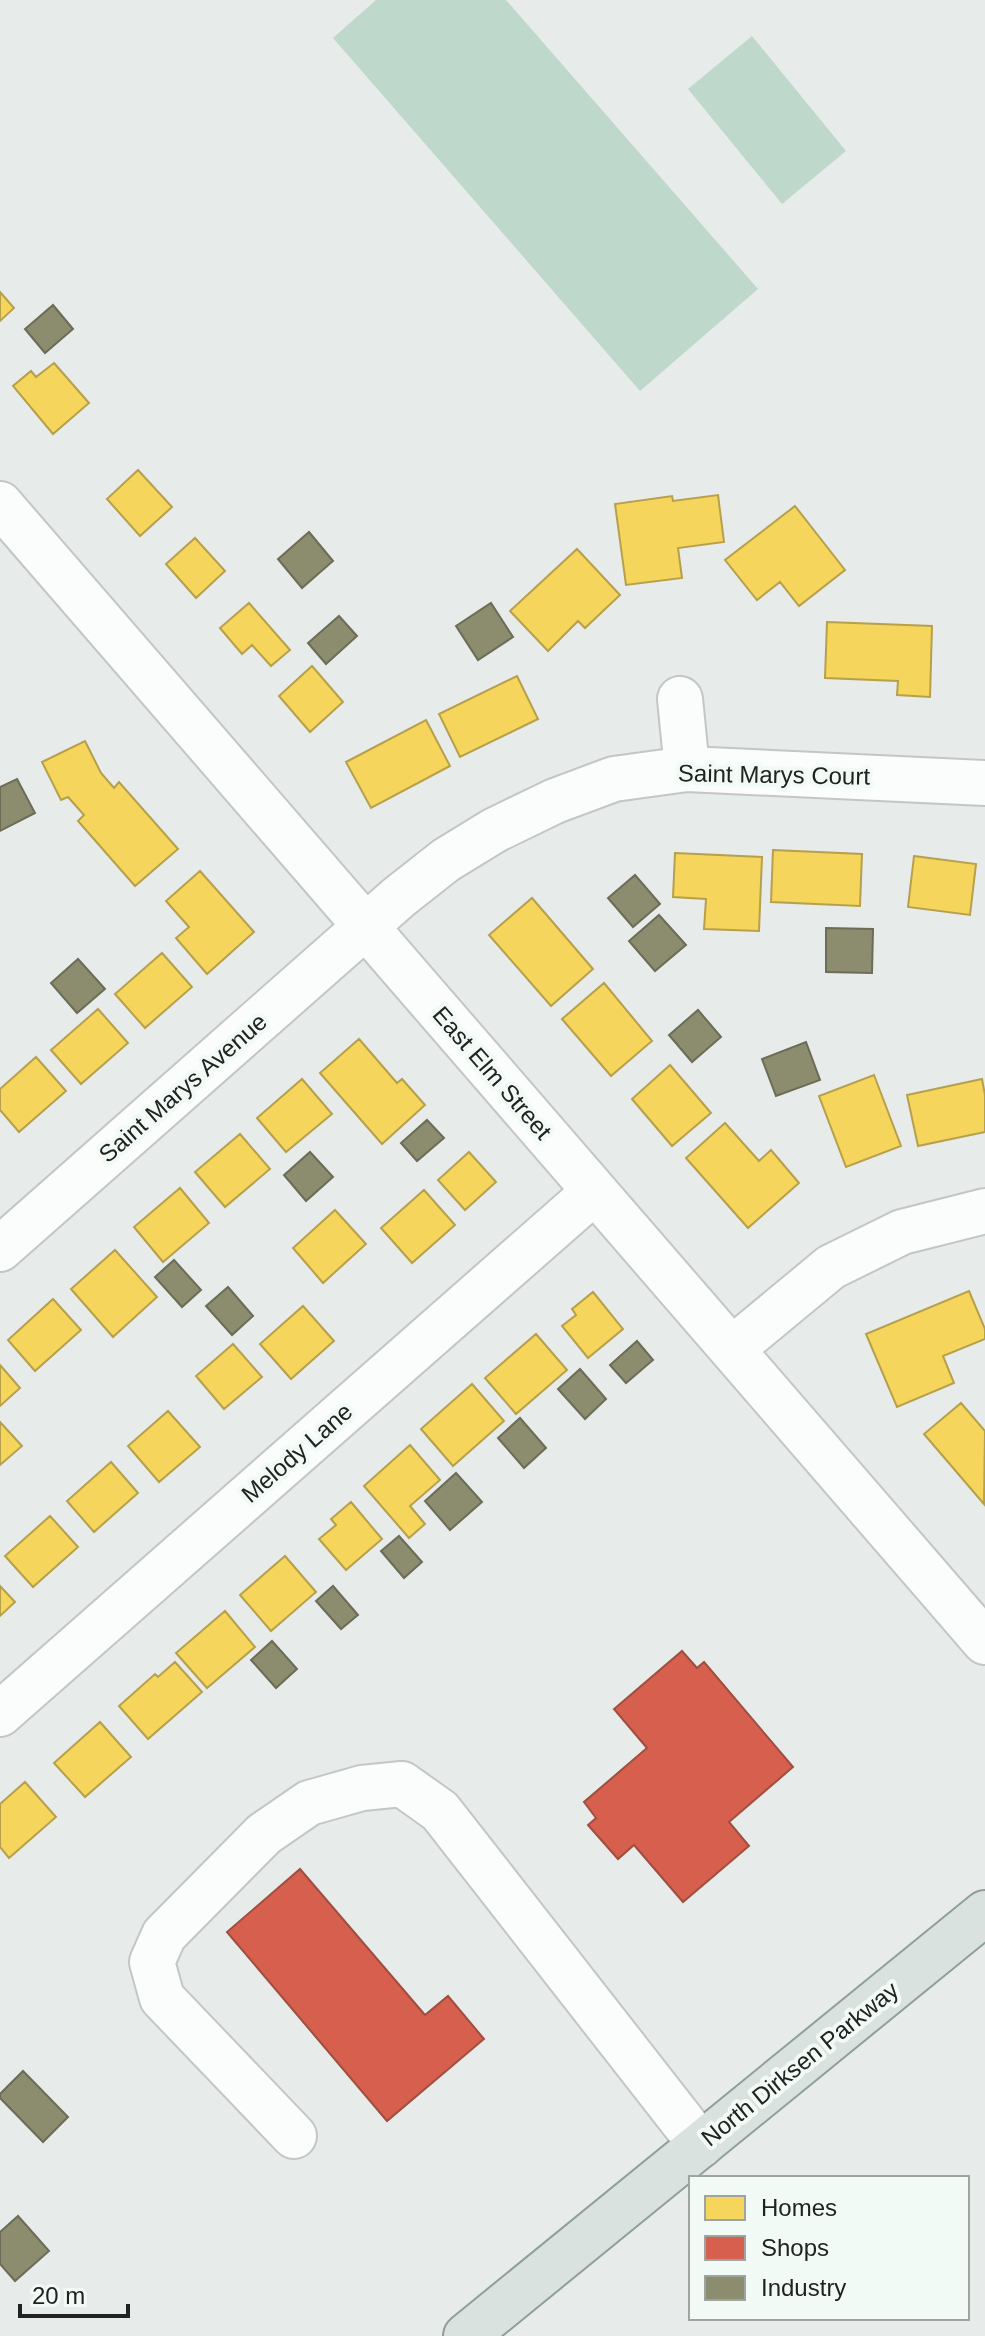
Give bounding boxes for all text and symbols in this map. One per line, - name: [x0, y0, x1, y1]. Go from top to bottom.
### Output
- street label: Saint Marys Court: [678, 759, 871, 790]
- street label: East Elm Street: [427, 1001, 557, 1145]
- street label: Saint Marys Avenue: [93, 1008, 272, 1168]
- street label: Melody Lane: [236, 1397, 357, 1508]
- street label: North Dirksen Parkway: [696, 1976, 904, 2151]
- legend: [689, 2176, 969, 2320]
- text: Homes: [761, 2194, 837, 2221]
- text: Shops: [761, 2234, 829, 2261]
- scale bar: [20, 2268, 128, 2318]
- text: Industry: [761, 2274, 846, 2301]
- text: 20 m: [32, 2282, 85, 2309]

